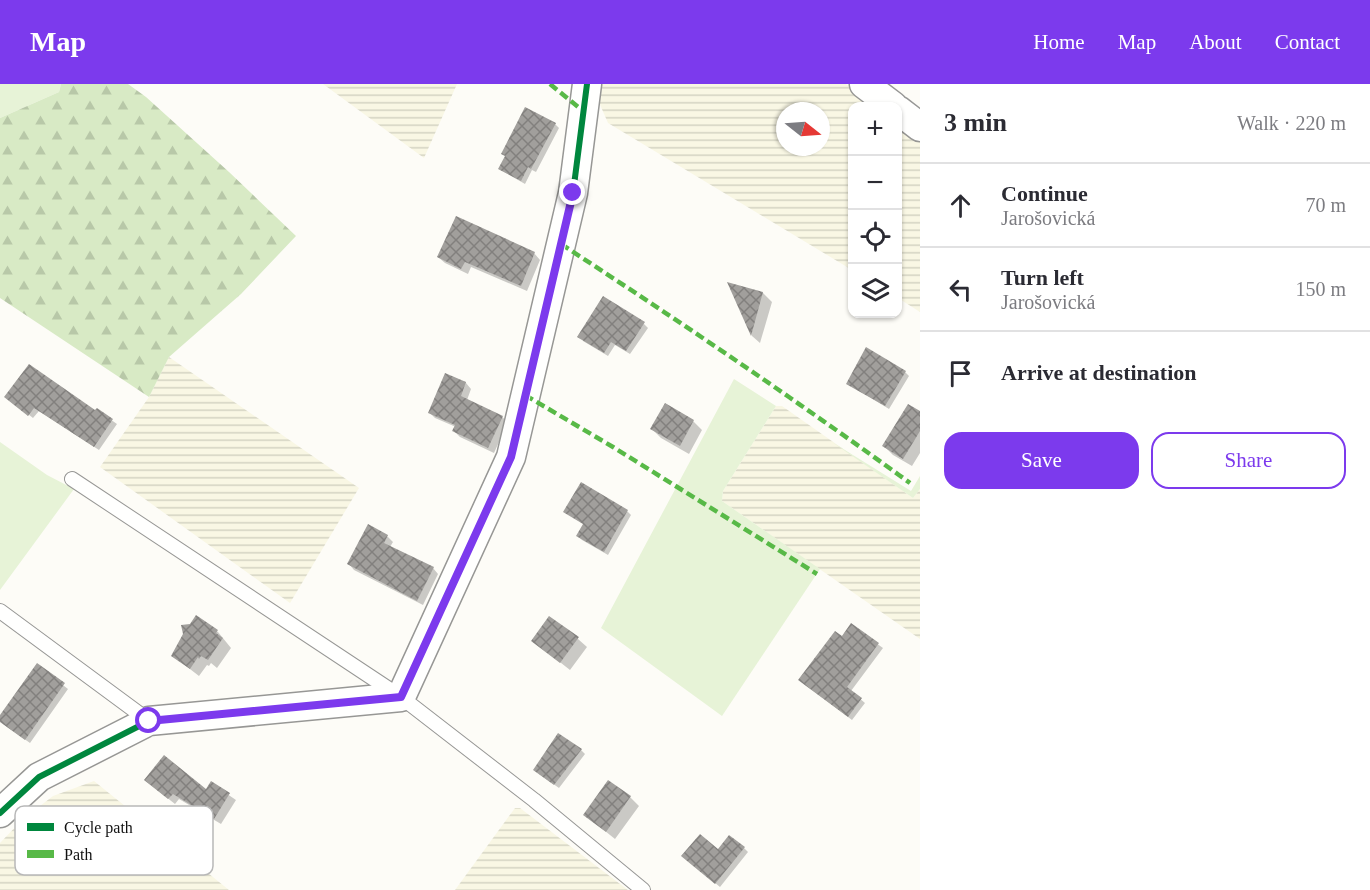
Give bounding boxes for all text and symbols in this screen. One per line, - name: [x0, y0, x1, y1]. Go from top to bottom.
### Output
- text: Map: [30, 26, 86, 57]
- text: Home: [1033, 30, 1085, 54]
- text: Map: [1118, 30, 1156, 54]
- text: About: [1189, 30, 1242, 54]
- text: Contact: [1275, 30, 1340, 54]
- north arrow: [776, 102, 830, 156]
- map controls: [848, 102, 902, 318]
- button: +: [848, 102, 902, 156]
- text: 3 min: [944, 108, 1007, 137]
- text: Walk · 220 m: [1237, 112, 1346, 134]
- button: −: [848, 156, 902, 210]
- route end: [559, 179, 585, 205]
- text: Continue: [1001, 181, 1088, 206]
- icon: ahead: [944, 189, 977, 222]
- text: 70 m: [1305, 194, 1346, 216]
- text: Jarošovická: [1001, 207, 1095, 229]
- button: locate: [848, 210, 902, 264]
- button: layers: [848, 264, 902, 318]
- text: Turn left: [1001, 265, 1084, 290]
- icon: left: [944, 273, 977, 306]
- text: 150 m: [1295, 278, 1346, 300]
- text: Jarošovická: [1001, 291, 1095, 313]
- icon: arrive: [944, 357, 977, 390]
- text: Arrive at destination: [1001, 360, 1197, 385]
- button: Save: [944, 432, 1139, 489]
- button: Share: [1151, 432, 1346, 489]
- route start: [135, 707, 161, 733]
- legend: [15, 806, 213, 875]
- text: Cycle path: [64, 819, 133, 837]
- text: Path: [64, 846, 92, 863]

